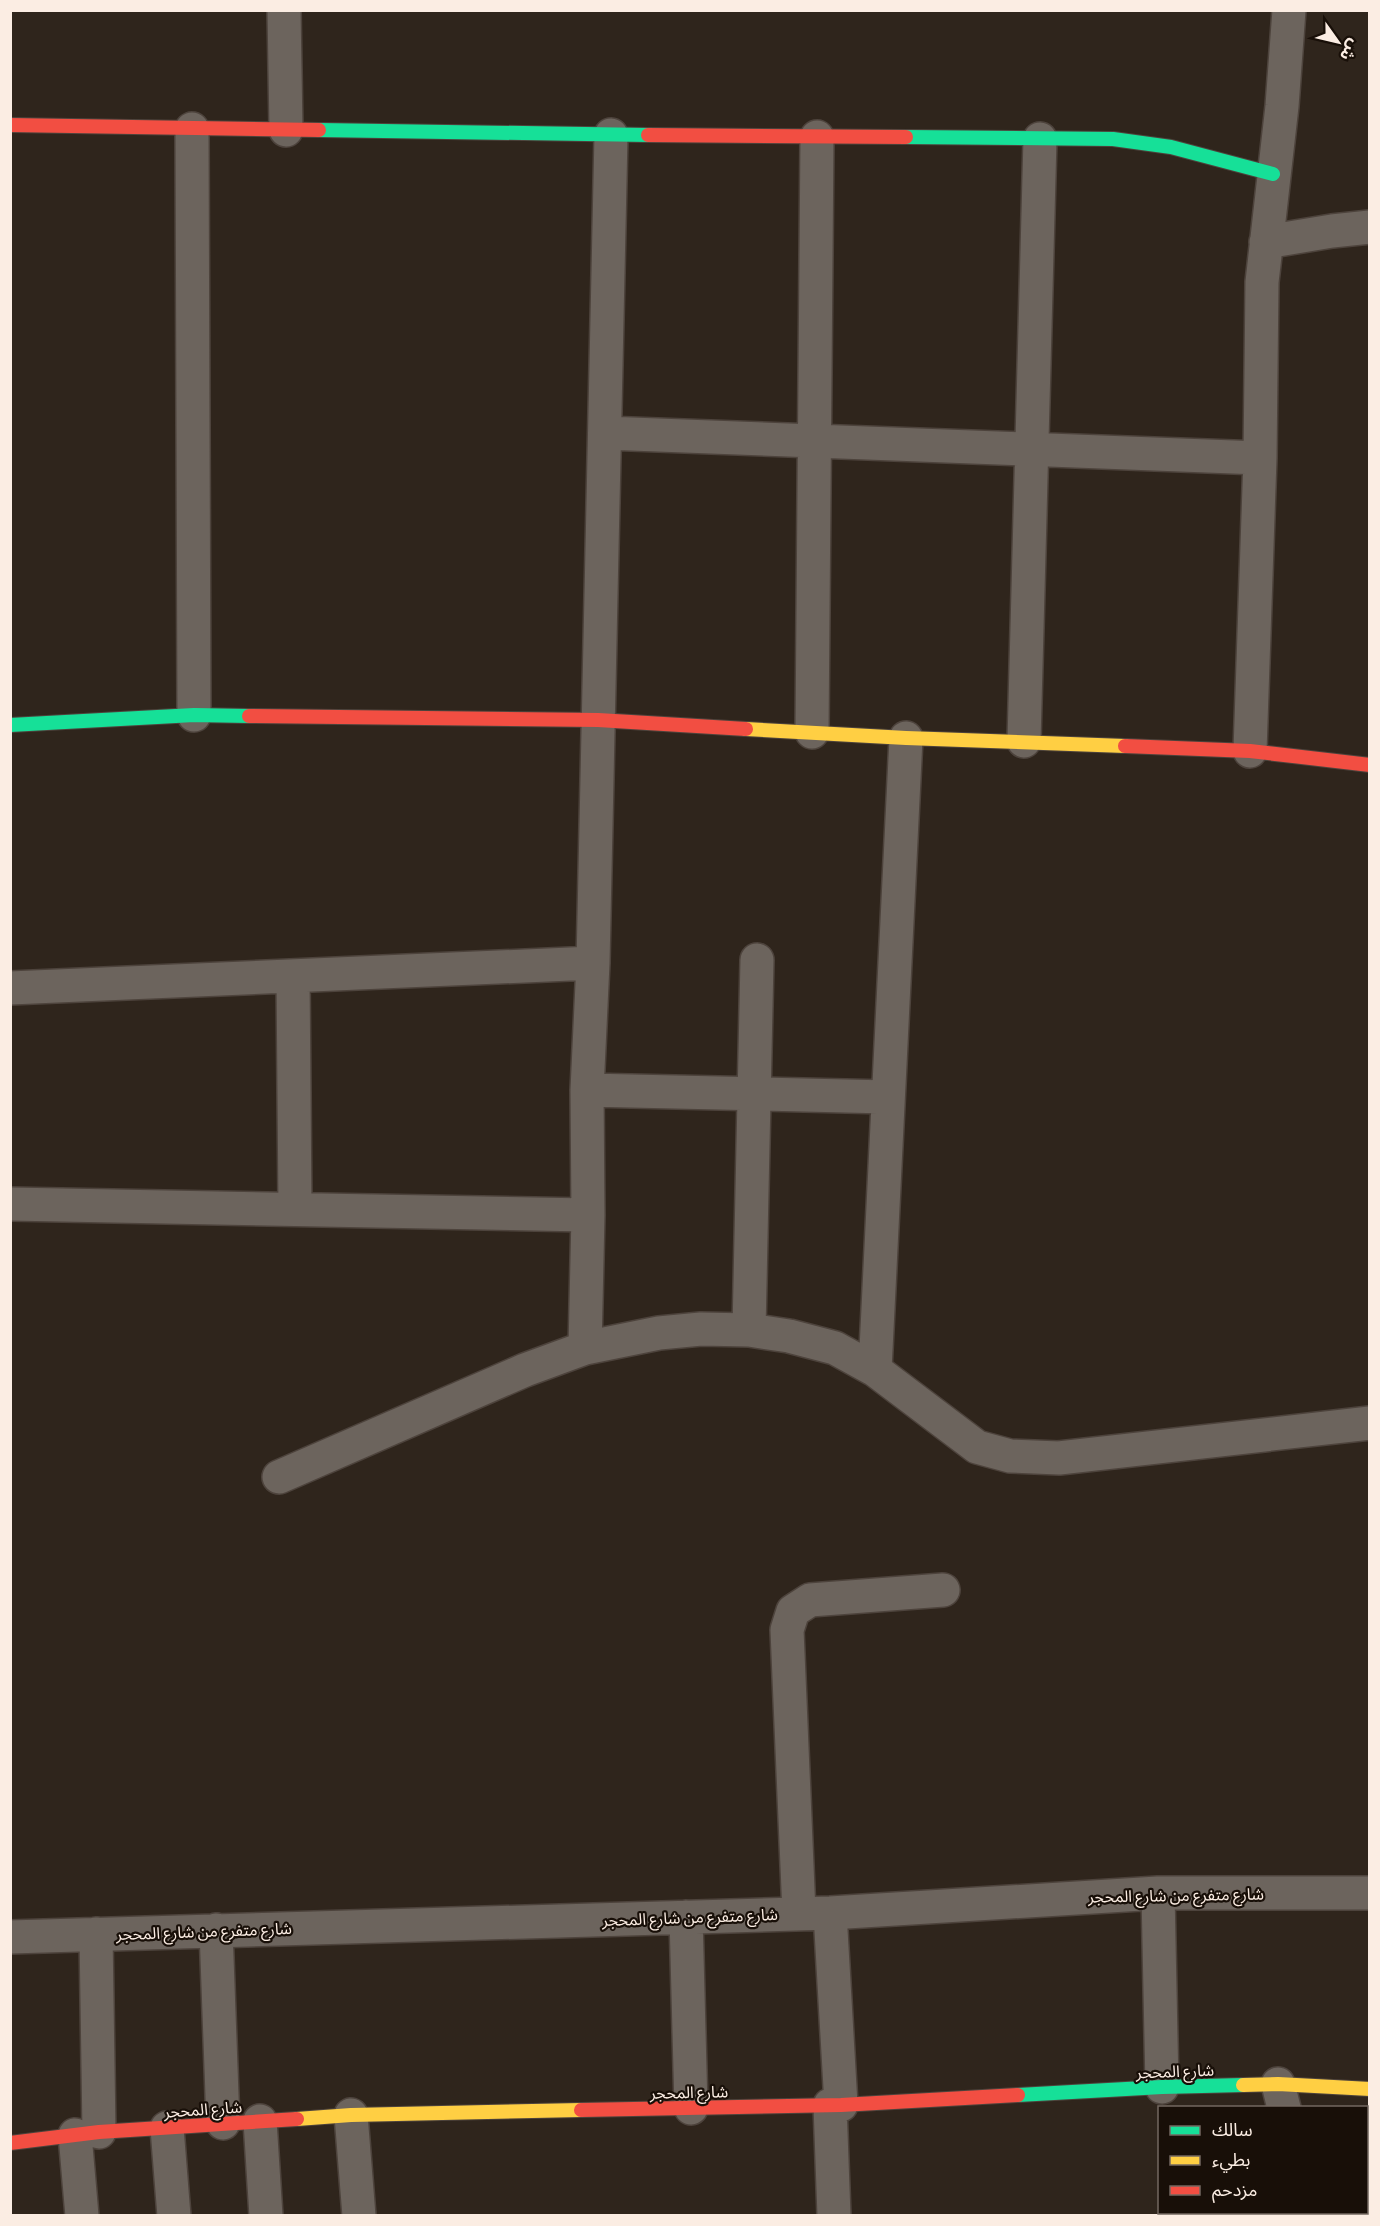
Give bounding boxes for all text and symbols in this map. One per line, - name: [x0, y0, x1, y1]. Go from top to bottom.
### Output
- north arrow: [1308, 12, 1368, 72]
- text: ش: [1334, 35, 1365, 65]
- street label: شارع متفرع من شارع المحجر: [1087, 1883, 1264, 1910]
- street label: شارع متفرع من شارع المحجر: [601, 1904, 778, 1933]
- street label: شارع متفرع من شارع المحجر: [115, 1918, 292, 1947]
- street label: شارع المحجر: [1135, 2060, 1215, 2085]
- street label: شارع المحجر: [649, 2081, 728, 2106]
- street label: شارع المحجر: [162, 2096, 243, 2125]
- legend: [1158, 2106, 1368, 2214]
- text: سالك: [1212, 2118, 1253, 2143]
- text: بطيء: [1212, 2148, 1250, 2173]
- text: مزدحم: [1212, 2178, 1257, 2203]

